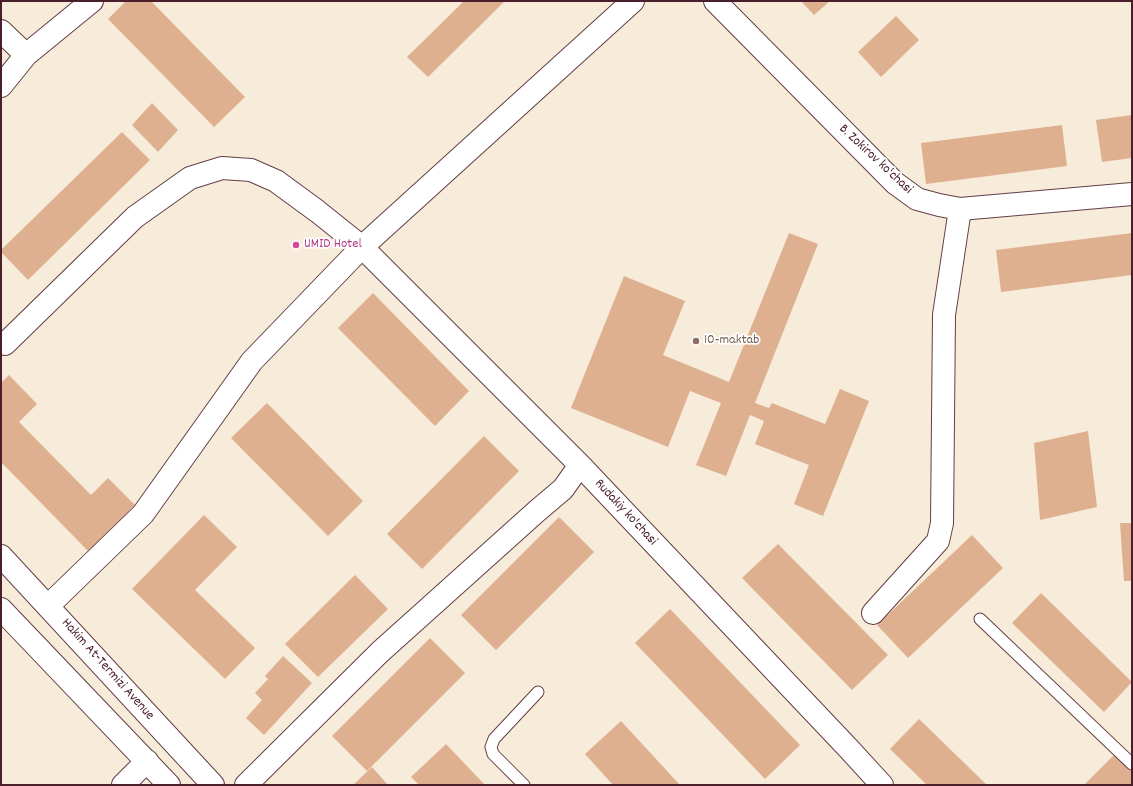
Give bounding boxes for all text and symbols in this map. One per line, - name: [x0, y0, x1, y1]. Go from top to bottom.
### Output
- street label: B. Zokirov ko'chasi: [834, 121, 916, 199]
- place label: UMID Hotel: [304, 237, 362, 253]
- marker: UMID Hotel: [291, 240, 301, 250]
- place label: 10-maktab: [704, 333, 759, 349]
- marker: 10-maktab: [691, 336, 701, 346]
- street label: Rudakiy ko'chasi: [590, 476, 660, 550]
- street label: Hakim At-Termizi Avenue: [57, 616, 157, 724]

